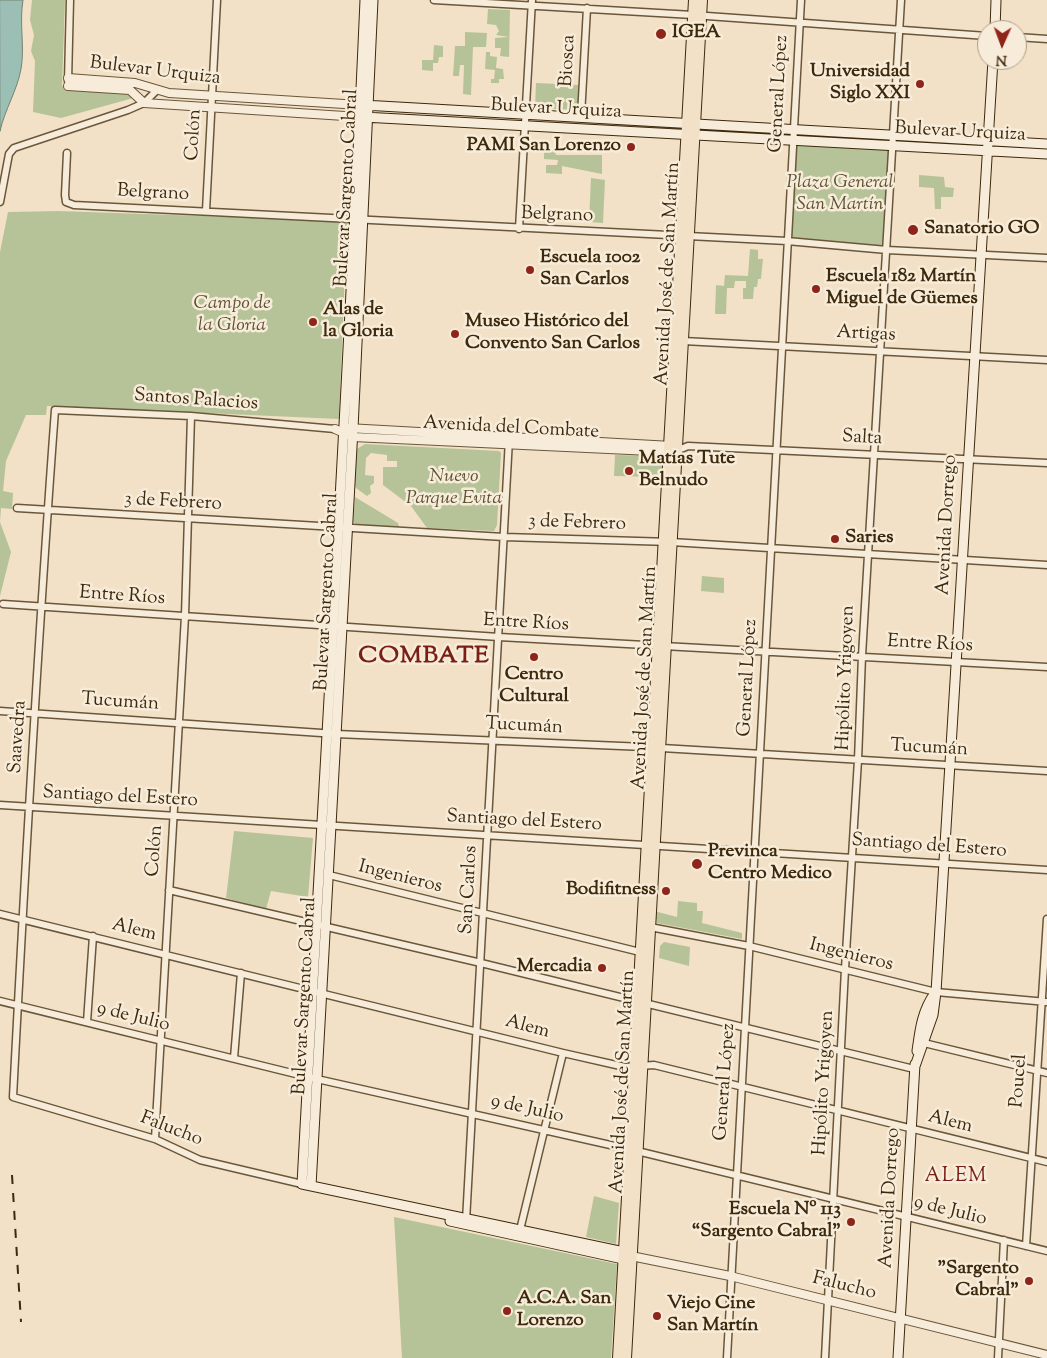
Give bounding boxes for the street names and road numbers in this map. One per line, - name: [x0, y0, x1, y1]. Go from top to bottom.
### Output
- street label: Biosca: [556, 34, 582, 88]
- street label: General López: [766, 35, 794, 153]
- street label: Bulevar Urquiza: [88, 53, 222, 91]
- street label: Bulevar Sargento Cabral: [331, 88, 365, 288]
- street label: Bulevar Urquiza: [490, 95, 622, 125]
- street label: Colón: [182, 109, 208, 161]
- street label: Bulevar Urquiza: [894, 118, 1026, 148]
- street label: Avenida José de San Martín: [652, 162, 686, 386]
- street label: Belgrano: [116, 181, 190, 207]
- street label: Belgrano: [520, 203, 594, 229]
- street label: Artigas: [836, 322, 896, 348]
- street label: Santos Palacios: [133, 385, 259, 417]
- street label: Avenida del Combate: [422, 413, 600, 445]
- street label: Salta: [841, 427, 883, 451]
- street label: Avenida Dorrego: [933, 454, 963, 596]
- street label: 3 de Febrero: [123, 489, 223, 517]
- street label: Bulevar Sargento Cabral: [311, 492, 345, 692]
- street label: 3 de Febrero: [528, 511, 626, 537]
- street label: Avenida José de San Martín: [629, 566, 663, 790]
- street label: Entre Ríos: [78, 583, 166, 611]
- street label: Hipólito Yrigoyen: [833, 605, 861, 751]
- street label: Entre Ríos: [483, 610, 569, 638]
- street label: General López: [735, 619, 763, 737]
- street label: Entre Ríos: [887, 631, 973, 659]
- street label: Tucumán: [80, 689, 160, 717]
- street label: Saavedra: [5, 700, 33, 774]
- street label: Tucumán: [485, 714, 563, 740]
- street label: Tucumán: [890, 736, 968, 762]
- street label: Santiago del Estero: [42, 783, 198, 813]
- street label: Santiago del Estero: [446, 807, 602, 837]
- street label: Colón: [143, 824, 169, 878]
- street label: Santiago del Estero: [851, 830, 1007, 864]
- street label: San Carlos: [456, 845, 484, 935]
- street label: Ingenieros: [356, 857, 444, 899]
- street label: Bulevar Sargento Cabral: [289, 896, 323, 1096]
- street label: Alem: [109, 914, 159, 948]
- street label: Ingenieros: [807, 935, 895, 977]
- street label: Avenida José de San Martín: [607, 970, 641, 1194]
- street label: 9 de Julio: [94, 998, 172, 1038]
- street label: Hipólito Yrigoyen: [810, 1010, 840, 1156]
- street label: Alem: [502, 1011, 552, 1045]
- street label: General López: [711, 1022, 741, 1142]
- street label: Poucel: [1007, 1053, 1033, 1109]
- street label: 9 de Julio: [488, 1091, 566, 1129]
- street label: Alem: [925, 1106, 975, 1140]
- street label: Falucho: [137, 1108, 205, 1152]
- street label: Avenida Dorrego: [876, 1127, 906, 1269]
- street label: 9 de Julio: [911, 1192, 989, 1232]
- street label: Falucho: [810, 1268, 878, 1306]

